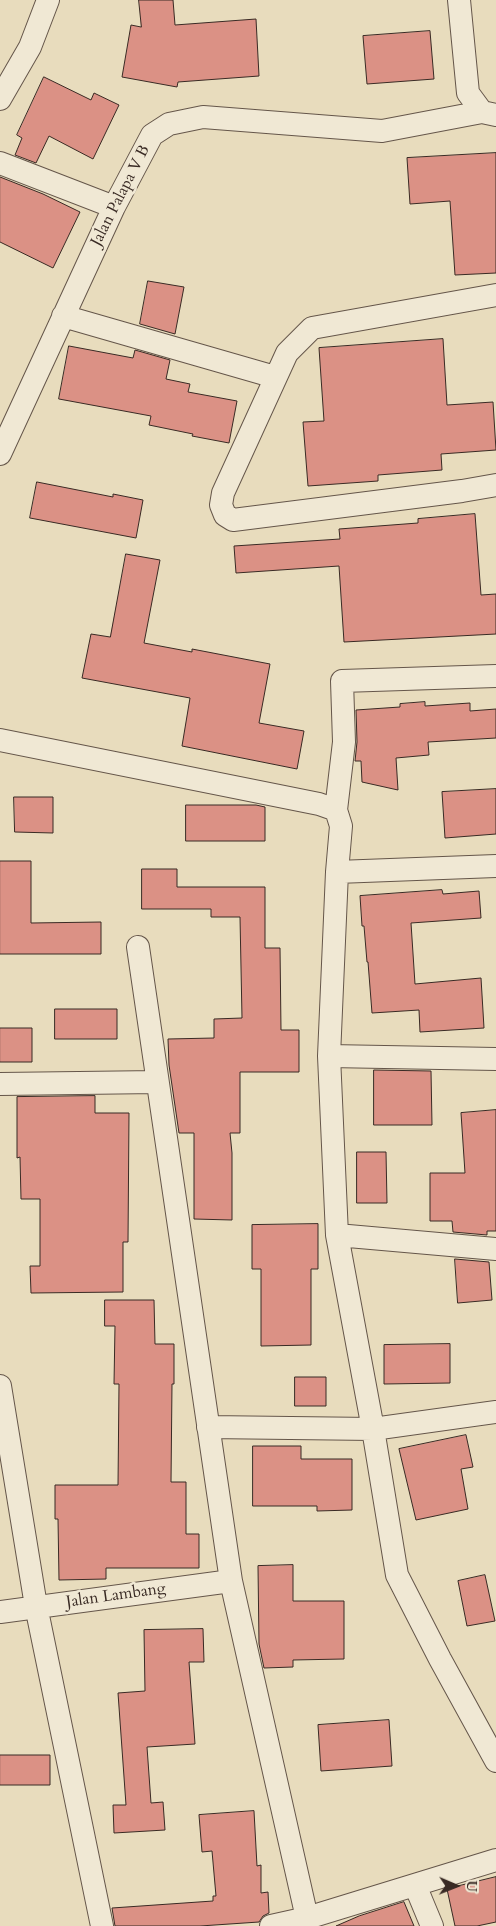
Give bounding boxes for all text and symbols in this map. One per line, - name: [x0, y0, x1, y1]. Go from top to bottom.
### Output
- street label: Jalan Palapa V B: [87, 142, 155, 250]
- street label: Jalan Lambang: [65, 1580, 167, 1612]
- north arrow: [431, 1861, 481, 1911]
- text: U: [462, 1880, 481, 1892]

